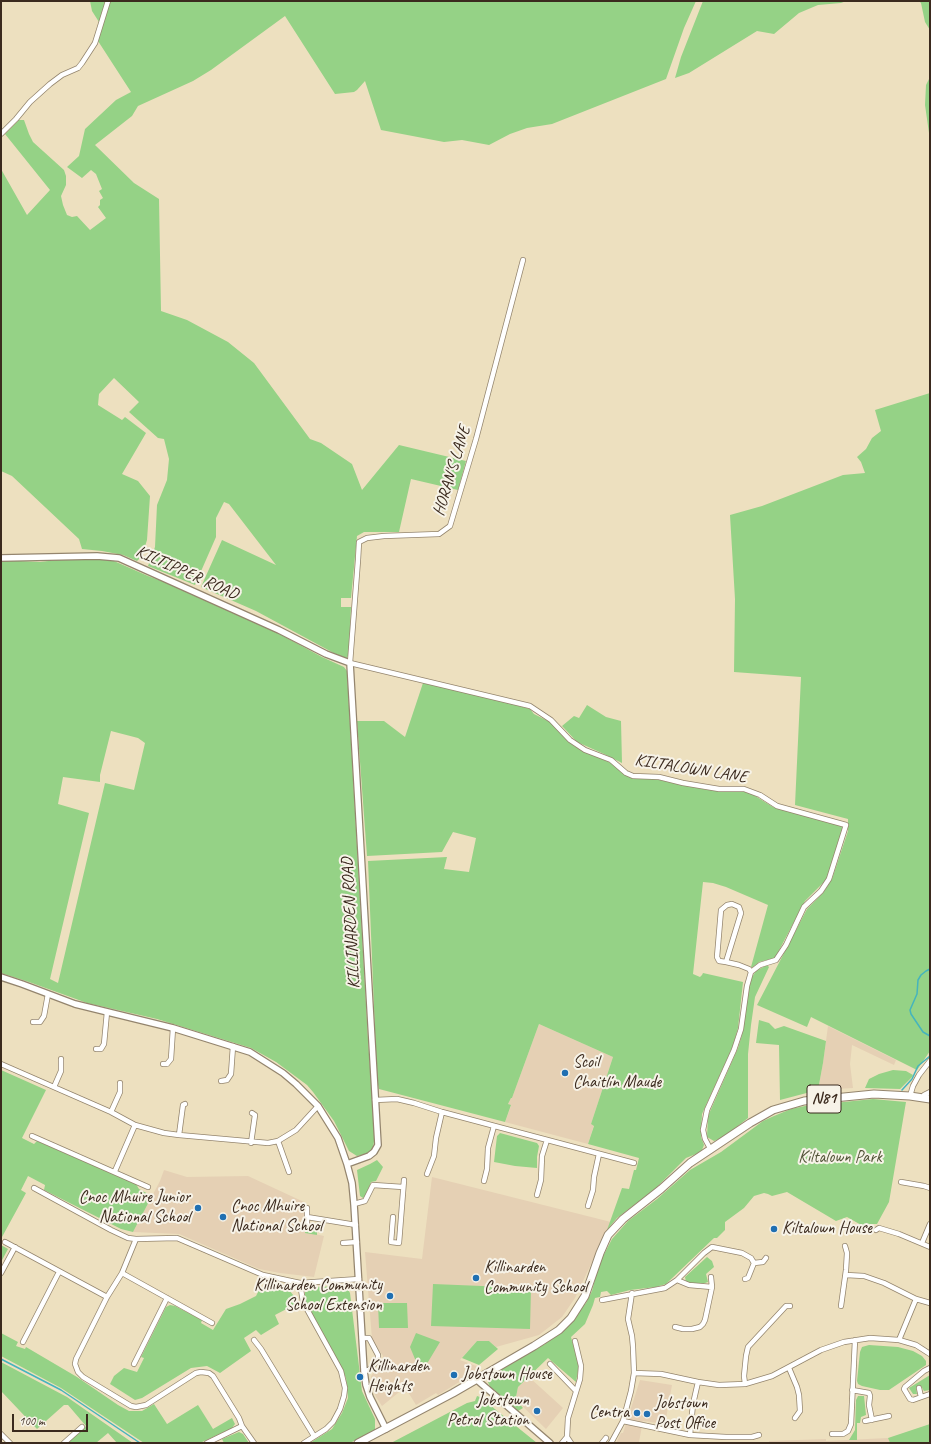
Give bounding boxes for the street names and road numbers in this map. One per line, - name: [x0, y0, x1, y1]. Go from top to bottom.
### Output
- street label: HORAN'S LANE: [429, 423, 475, 519]
- street label: KILTIPPER ROAD: [133, 541, 241, 605]
- street label: KILTALOWN LANE: [633, 750, 749, 788]
- street label: KILLINARDEN ROAD: [337, 857, 365, 989]
- road number: N81: [807, 1085, 841, 1113]

